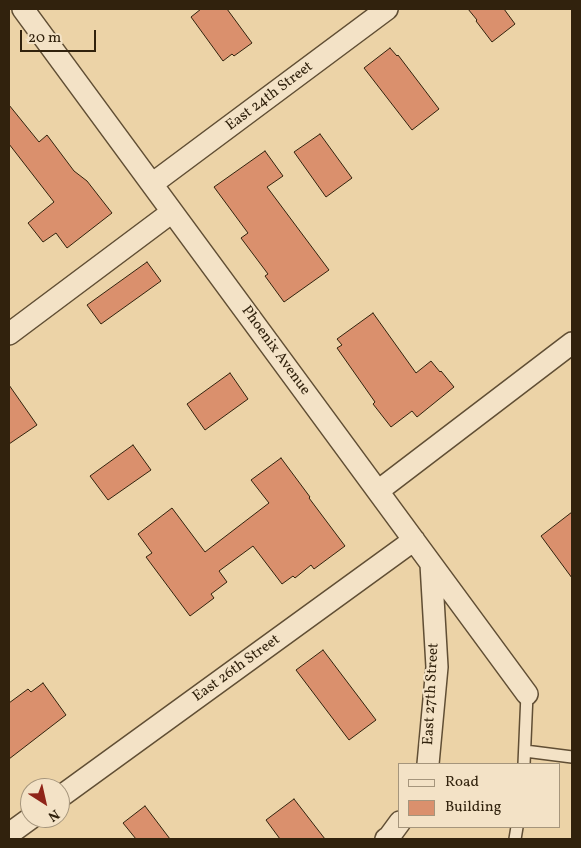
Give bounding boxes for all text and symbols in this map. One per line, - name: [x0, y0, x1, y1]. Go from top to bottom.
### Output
- scale bar: [22, 20, 99, 52]
- text: 20 m: [28, 28, 61, 49]
- street label: East 24th Street: [223, 58, 317, 136]
- street label: Phoenix Avenue: [237, 303, 313, 399]
- street label: East 26th Street: [190, 631, 284, 707]
- street label: East 27th Street: [420, 642, 444, 746]
- legend: [398, 763, 561, 828]
- text: Road: [445, 772, 479, 793]
- north arrow: [20, 778, 70, 828]
- text: Building: [445, 797, 501, 818]
- text: N: [44, 804, 63, 826]

